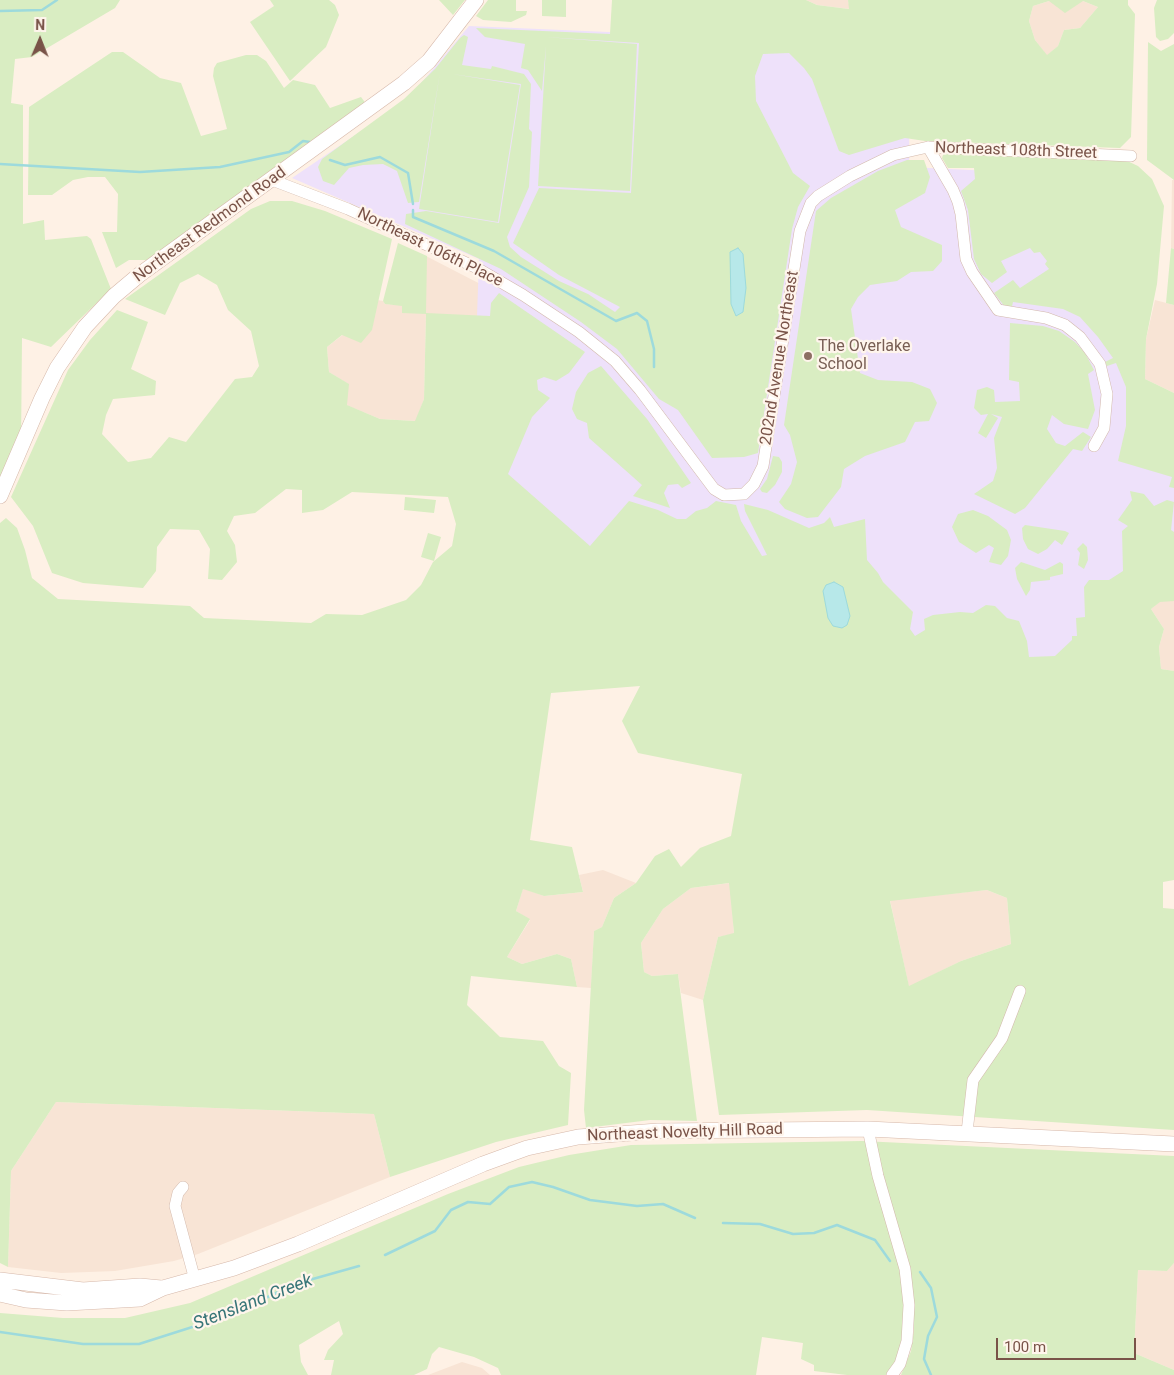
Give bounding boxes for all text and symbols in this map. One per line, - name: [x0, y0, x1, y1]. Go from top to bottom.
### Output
- north arrow: [15, 15, 65, 65]
- text: N: [35, 17, 45, 33]
- street label: Northeast 108th Street: [935, 139, 1097, 163]
- street label: Northeast Redmond Road: [130, 163, 290, 287]
- street label: Northeast 106th Place: [354, 204, 506, 292]
- street label: 202nd Avenue Northeast: [757, 269, 803, 447]
- place label: The Overlake School: [818, 337, 910, 375]
- marker: The Overlake School: [802, 350, 814, 362]
- street label: Northeast Novelty Hill Road: [587, 1120, 783, 1146]
- water label: Stensland Creek: [190, 1270, 316, 1336]
- scale bar: [999, 1328, 1139, 1360]
- text: 100 m: [1004, 1338, 1046, 1356]

